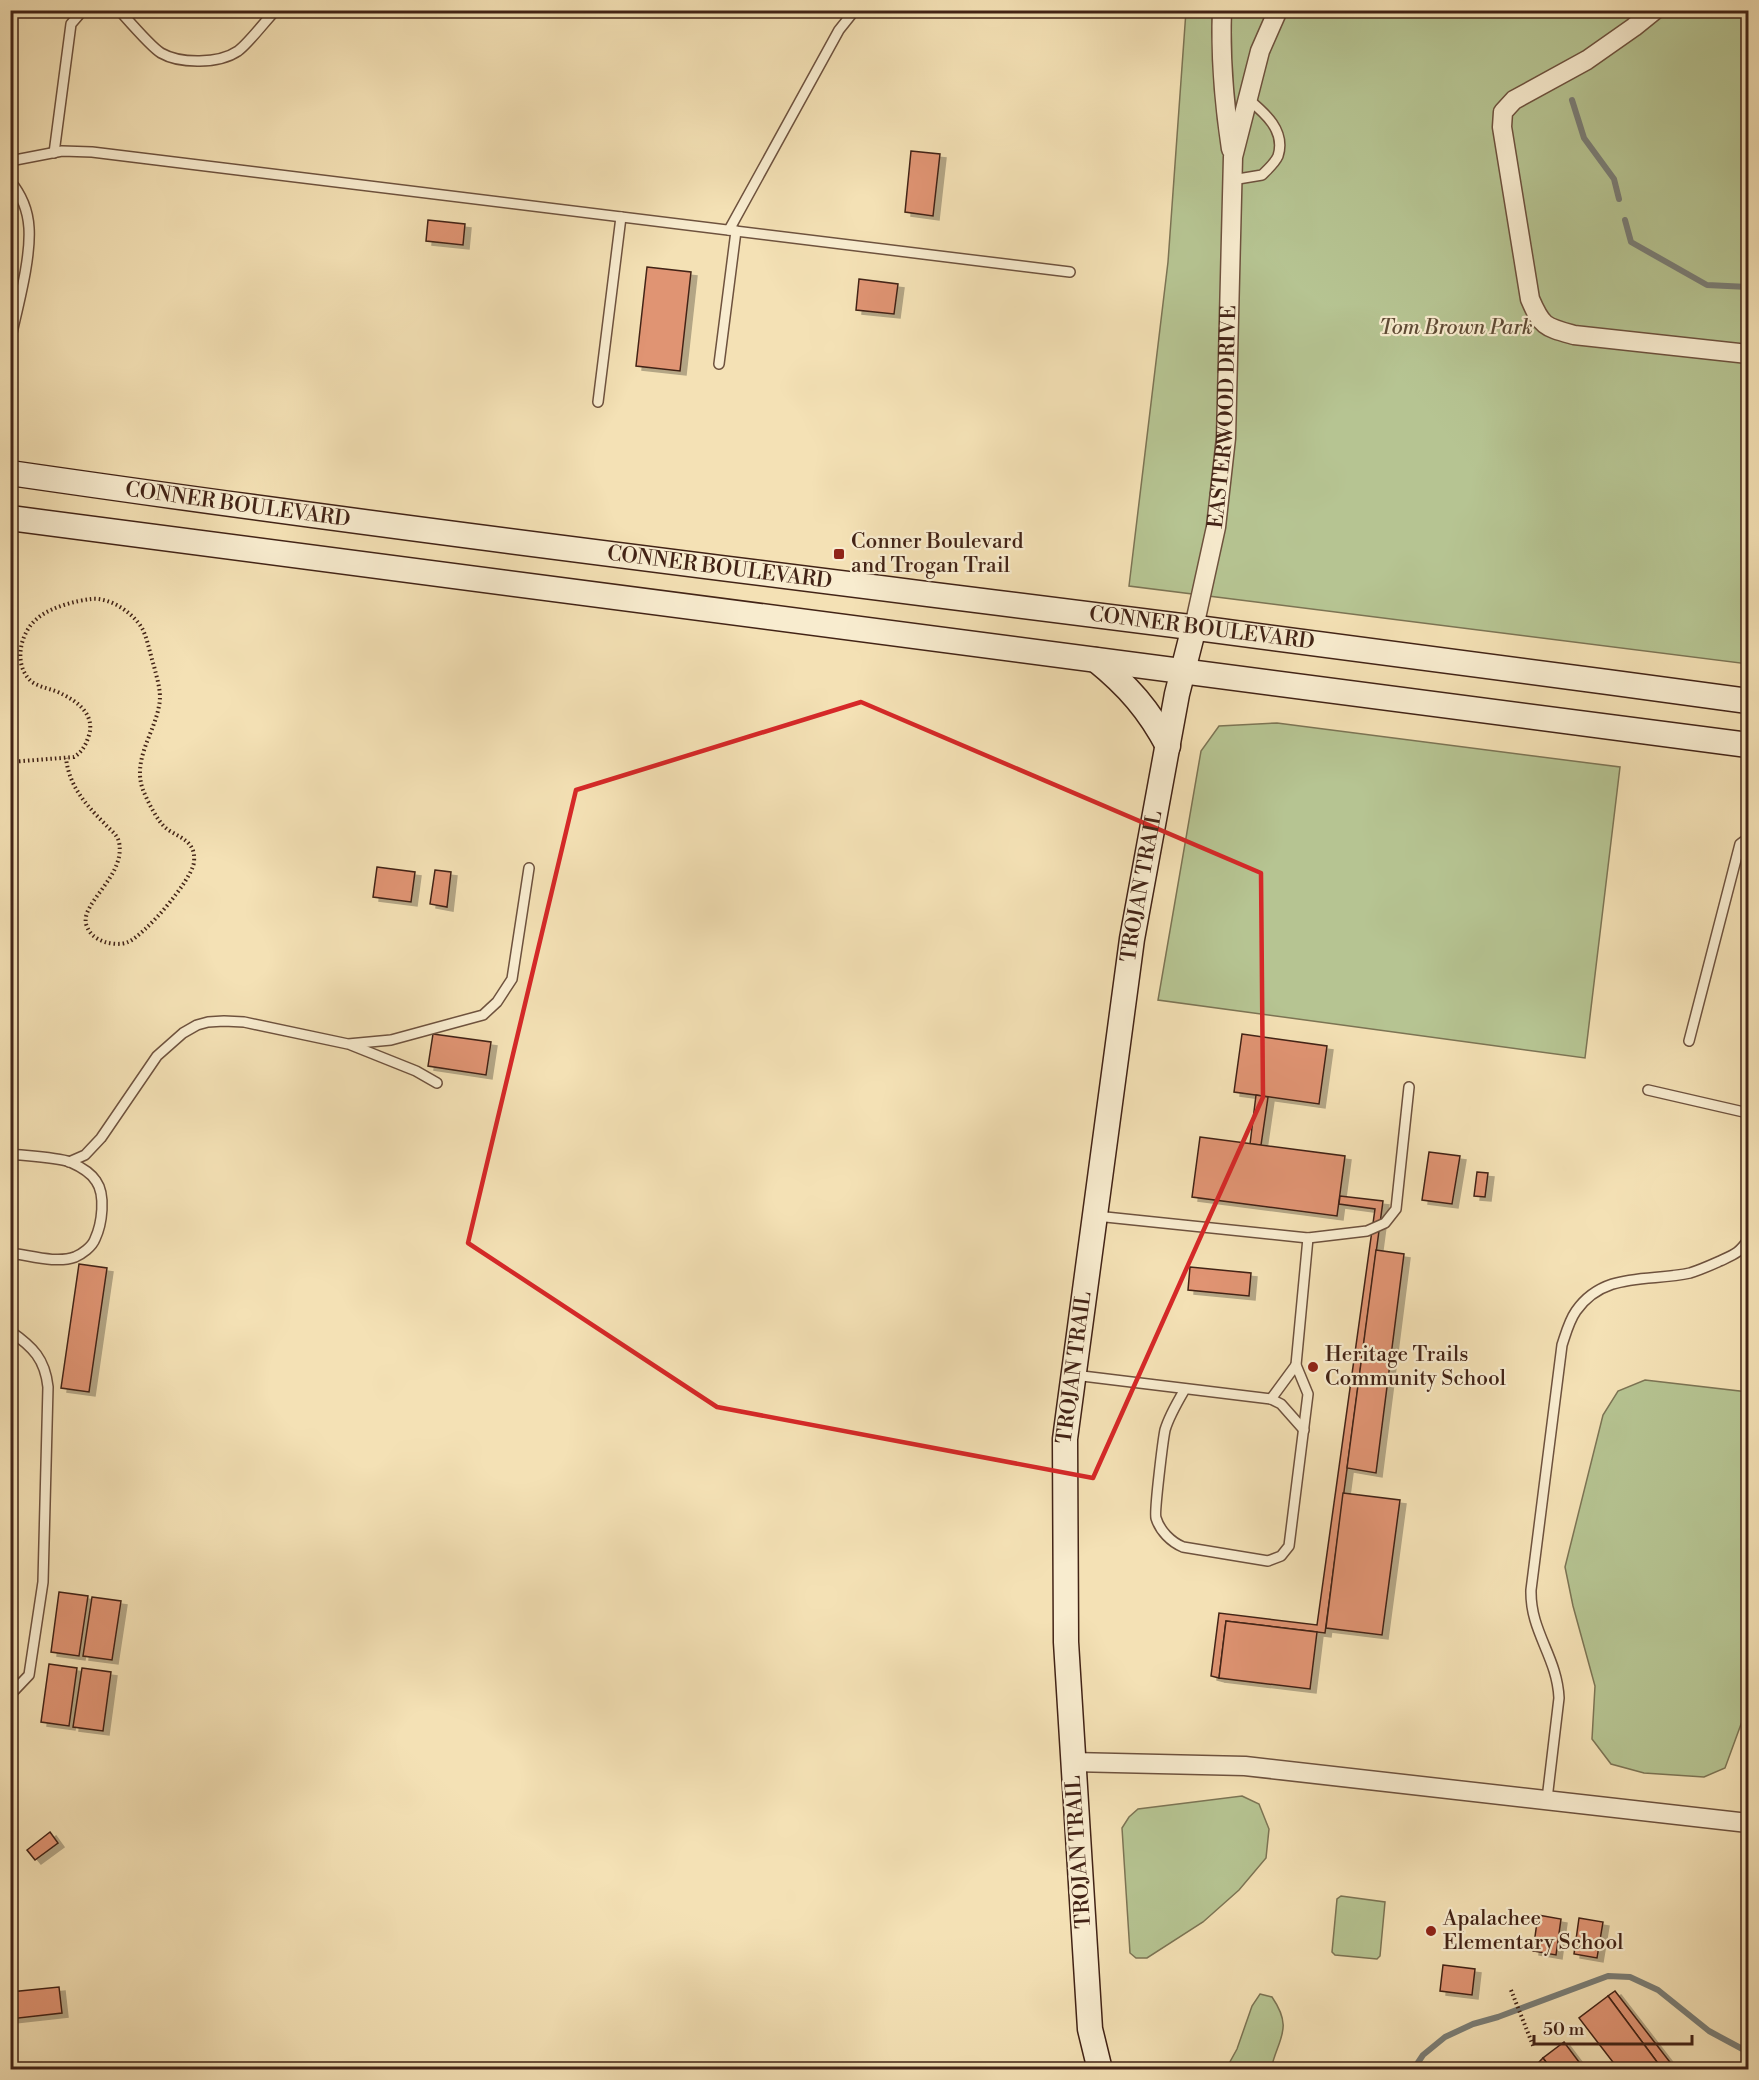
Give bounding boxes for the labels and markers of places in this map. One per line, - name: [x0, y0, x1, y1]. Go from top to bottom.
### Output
- place label: Conner Boulevard and Trogan Trail: [851, 529, 1023, 579]
- marker: Conner Boulevard and Trogan Trail: [832, 547, 846, 561]
- place label: Heritage Trails Community School: [1325, 1342, 1506, 1392]
- marker: Heritage Trails Community School: [1306, 1360, 1320, 1374]
- place label: Apalachee Elementary School: [1442, 1906, 1623, 1956]
- marker: Apalachee Elementary School: [1424, 1924, 1438, 1938]

